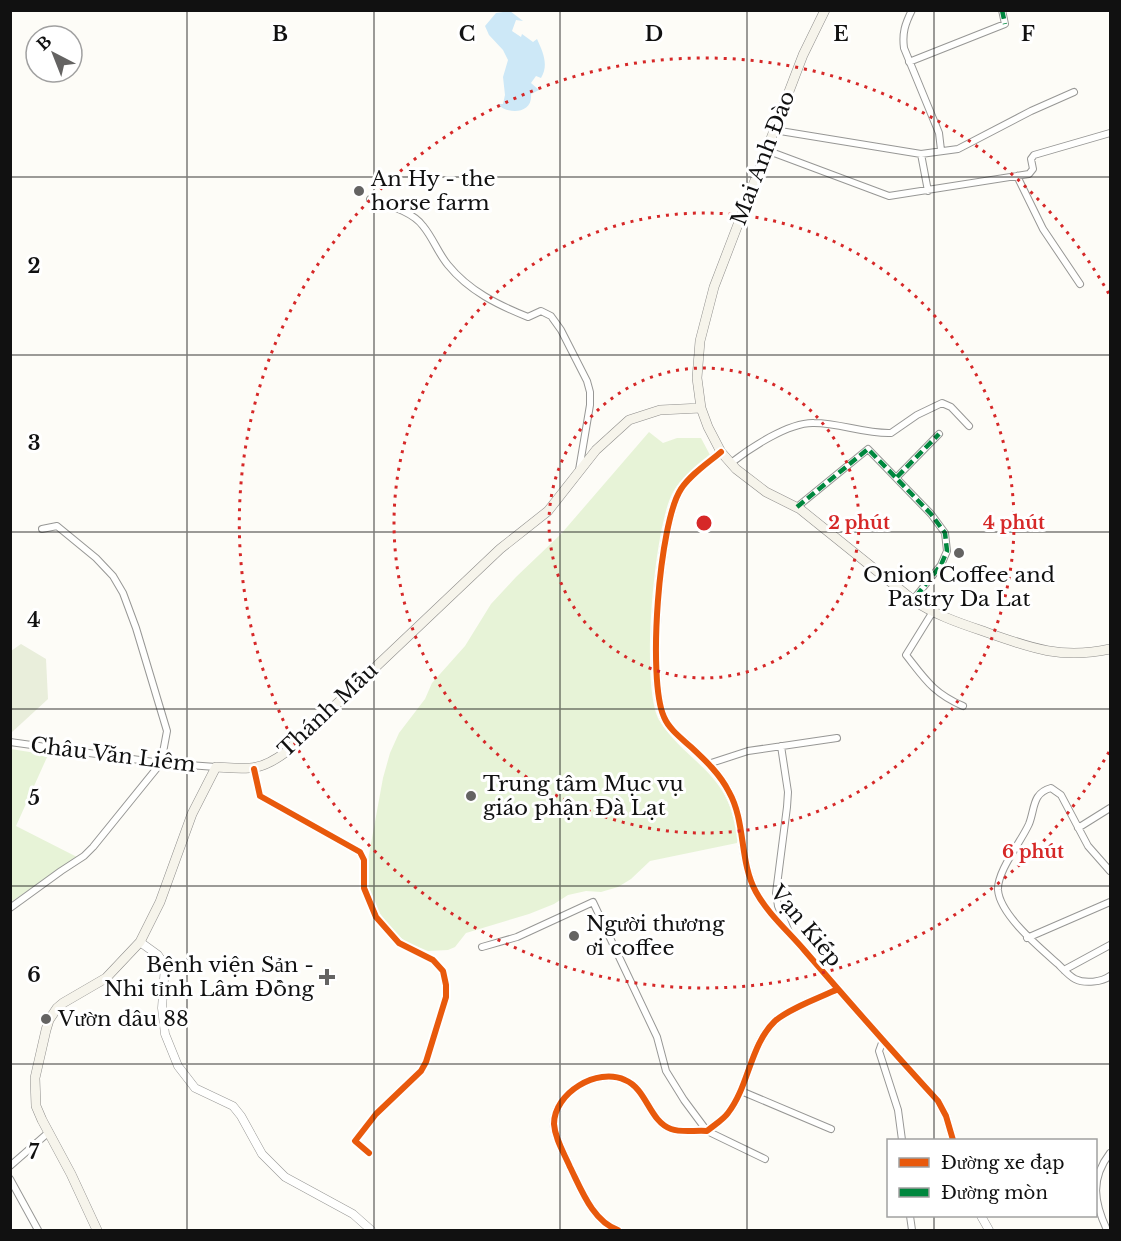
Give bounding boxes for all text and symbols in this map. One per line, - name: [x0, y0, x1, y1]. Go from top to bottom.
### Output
- text: B: [272, 22, 288, 46]
- text: C: [459, 22, 475, 46]
- text: D: [645, 22, 663, 46]
- text: E: [833, 22, 849, 46]
- text: F: [1021, 22, 1035, 46]
- north arrow: [24, 24, 84, 84]
- text: B: [33, 31, 56, 55]
- street label: Mai Anh Đào: [725, 87, 801, 229]
- place label: An Hy - the horse farm: [370, 166, 496, 216]
- marker: An Hy - the horse farm: [352, 184, 366, 198]
- text: 2: [27, 254, 41, 278]
- text: 3: [28, 431, 40, 455]
- text: 2 phút: [828, 512, 890, 534]
- text: 4 phút: [983, 512, 1045, 534]
- centre of rings: [694, 513, 714, 533]
- marker: Onion Coffee and Pastry Da Lat: [952, 546, 966, 560]
- place label: Onion Coffee and Pastry Da Lat: [863, 562, 1055, 612]
- text: 4: [27, 608, 41, 632]
- street label: Thánh Mẫu: [273, 657, 383, 763]
- street label: Châu Văn Liêm: [29, 732, 197, 778]
- place label: Trung tâm Mục vụ giáo phận Đà Lạt: [483, 771, 684, 821]
- text: 5: [28, 786, 40, 810]
- marker: Trung tâm Mục vụ giáo phận Đà Lạt: [464, 789, 478, 803]
- text: 6 phút: [1002, 841, 1064, 863]
- street label: Vạn Kiếp: [764, 879, 848, 972]
- place label: Người thương ơi coffee: [586, 911, 725, 961]
- marker: Người thương ơi coffee: [567, 929, 581, 943]
- place label: Bệnh viện Sản - Nhi tỉnh Lâm Đồng: [104, 952, 314, 1002]
- text: 6: [27, 963, 41, 987]
- marker: Bệnh viện Sản - Nhi tỉnh Lâm Đồng: [318, 968, 336, 986]
- place label: Vườn dâu 88: [57, 1006, 189, 1032]
- marker: Vườn dâu 88: [39, 1012, 53, 1026]
- legend: [887, 1139, 1097, 1217]
- text: 7: [29, 1140, 40, 1164]
- text: Đường xe đạp: [941, 1152, 1064, 1174]
- text: Đường mòn: [941, 1182, 1048, 1204]

